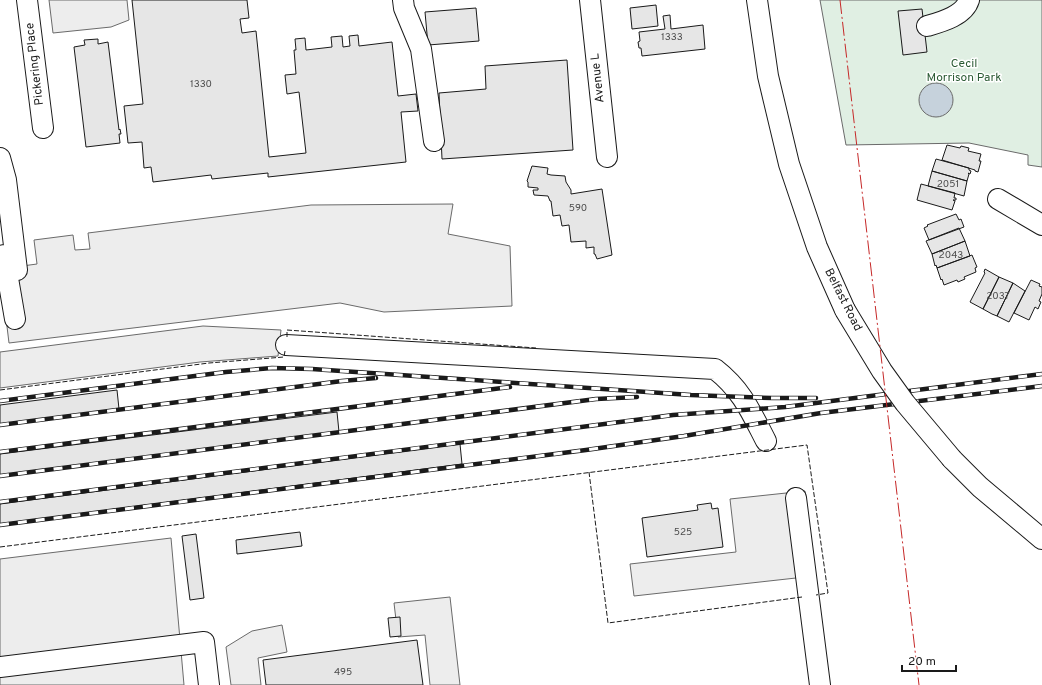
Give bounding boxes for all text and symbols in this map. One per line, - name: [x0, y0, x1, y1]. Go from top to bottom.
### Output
- street label: Pickering Place: [22, 22, 48, 106]
- house number: 1333: [661, 31, 683, 44]
- street label: Avenue L: [587, 52, 609, 104]
- park label: Cecil Morrison Park: [926, 56, 1002, 86]
- house number: 1330: [190, 78, 212, 91]
- house number: 2051: [937, 178, 959, 191]
- house number: 590: [569, 202, 587, 215]
- house number: 2043: [939, 249, 963, 262]
- street label: Belfast Road: [820, 266, 866, 334]
- house number: 2037: [986, 290, 1010, 303]
- house number: 525: [674, 526, 692, 539]
- scale bar: [902, 647, 956, 673]
- text: 20 m: [908, 654, 936, 670]
- house number: 495: [334, 666, 352, 679]

